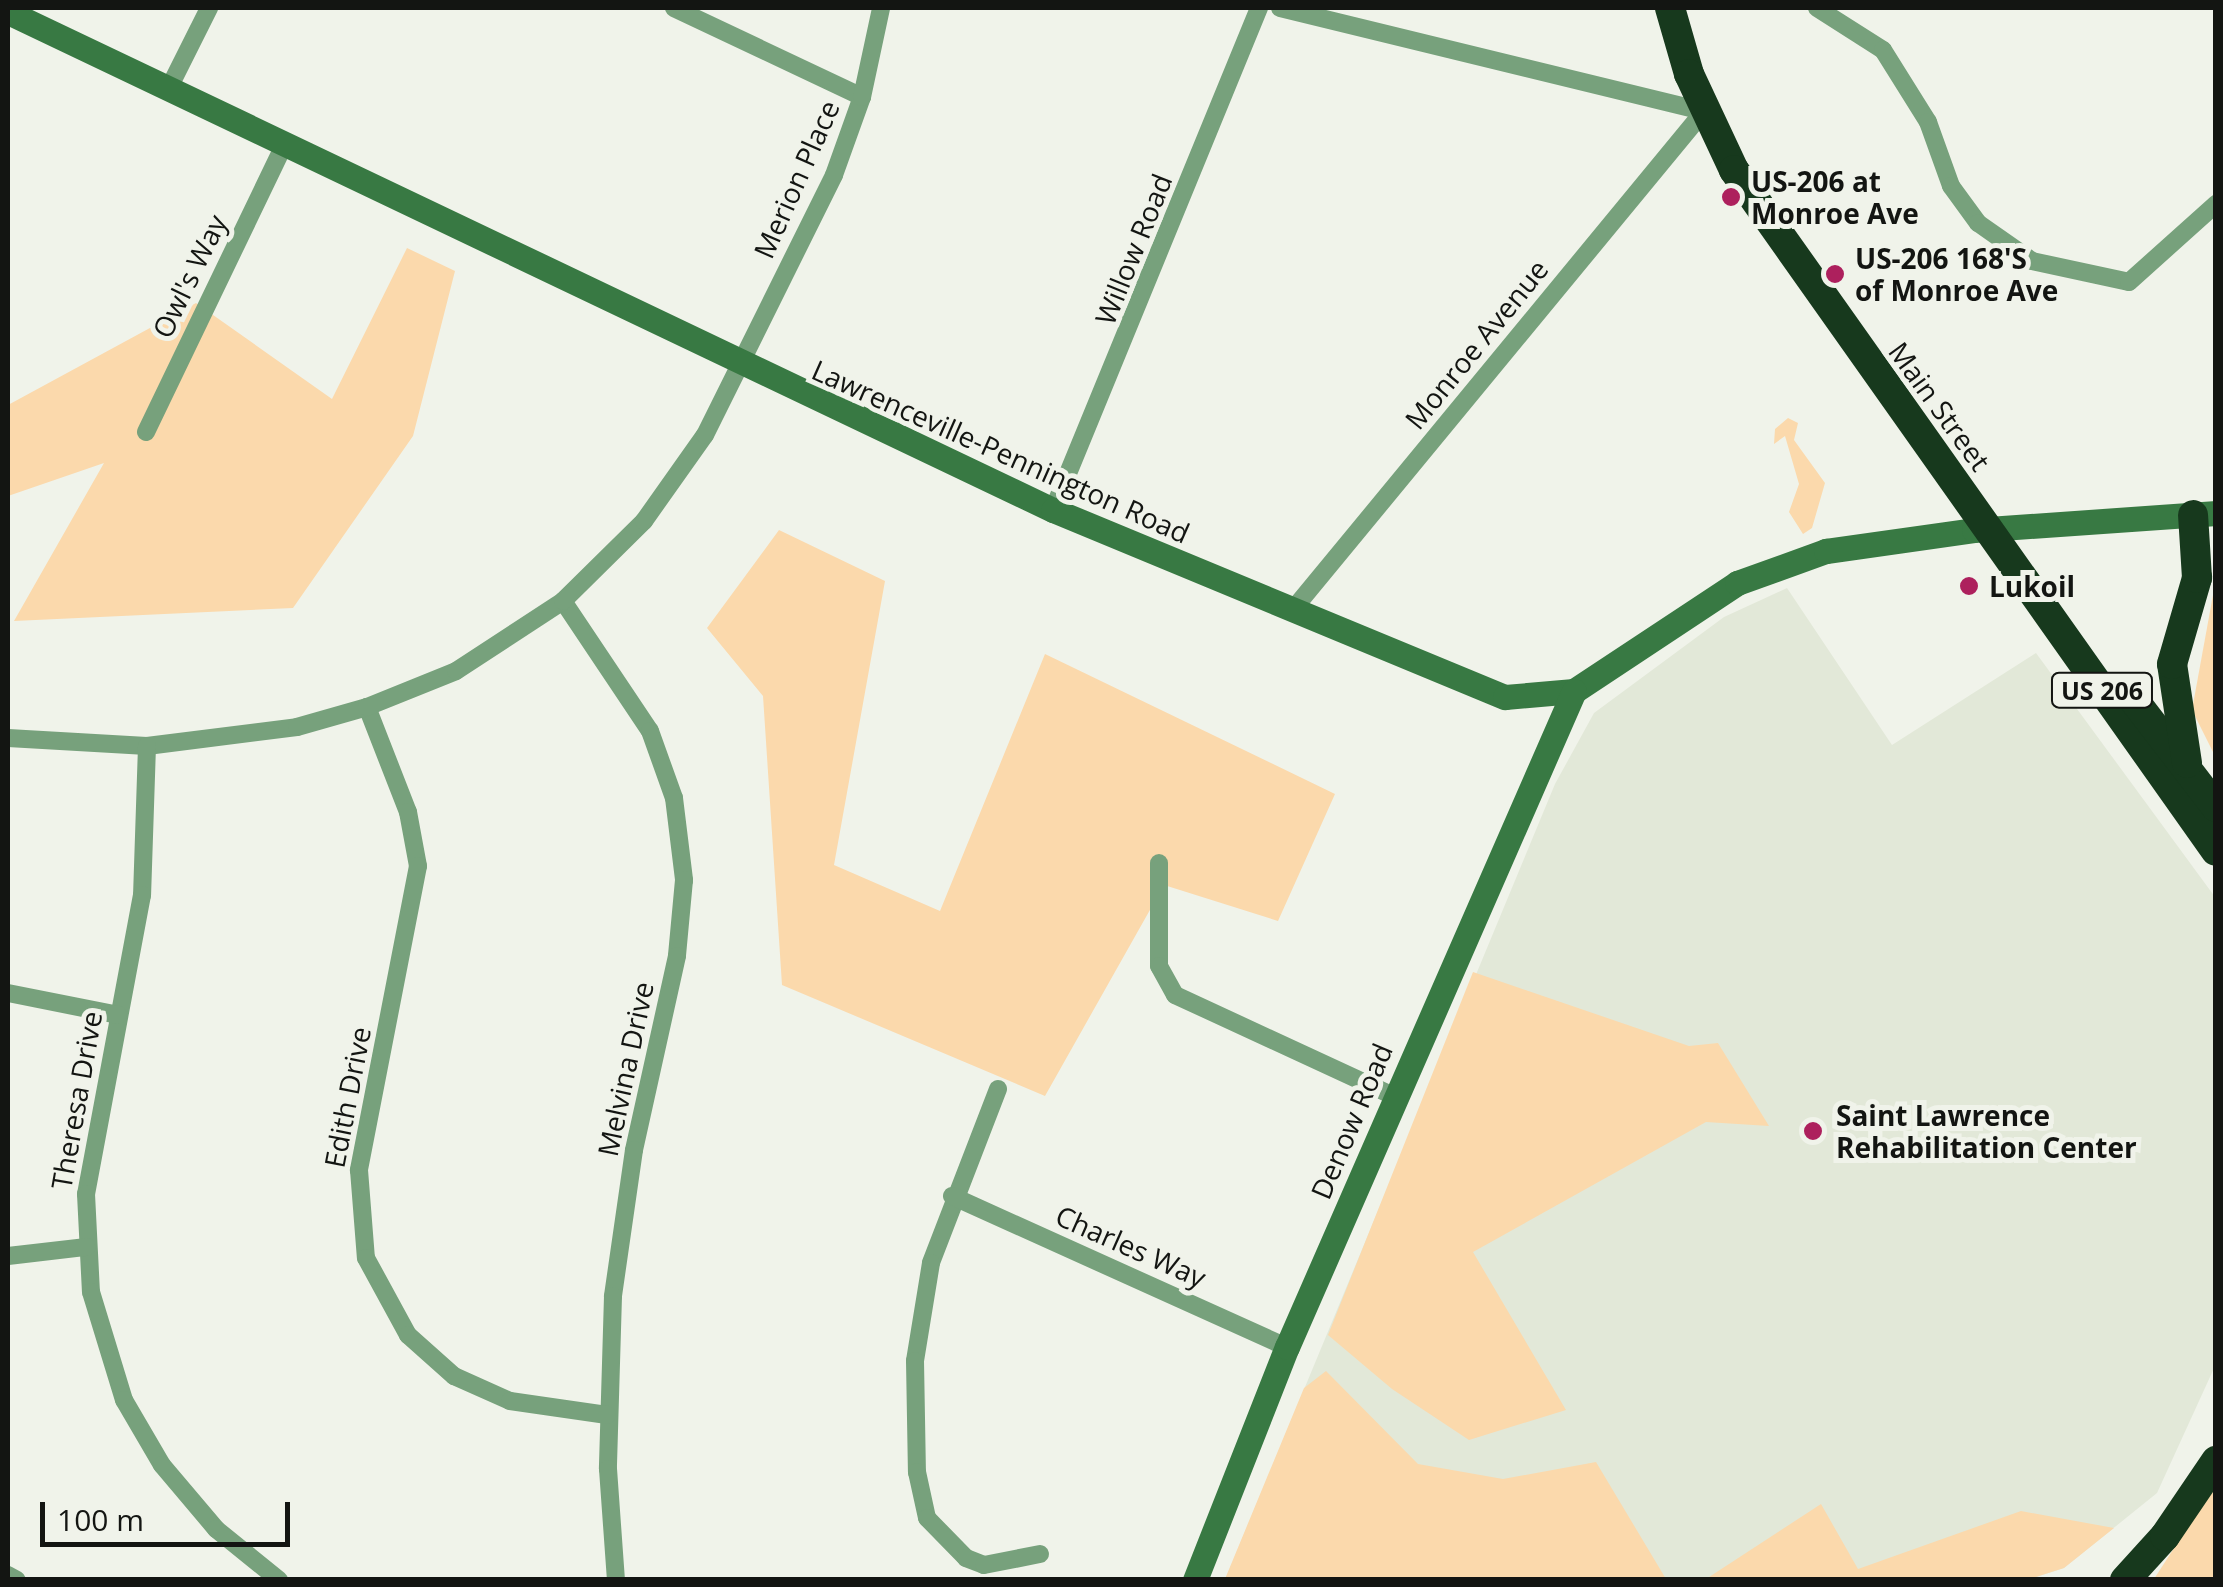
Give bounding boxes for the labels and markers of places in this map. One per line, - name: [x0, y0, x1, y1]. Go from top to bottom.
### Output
- place label: US-206 at Monroe Ave: [1751, 164, 1919, 230]
- marker: US-206 at Monroe Ave: [1720, 186, 1742, 208]
- place label: US-206 168'S of Monroe Ave: [1855, 241, 2058, 307]
- marker: US-206 168'S of Monroe Ave: [1824, 263, 1846, 285]
- place label: Lukoil: [1989, 569, 2075, 603]
- marker: Lukoil: [1958, 575, 1980, 597]
- place label: Saint Lawrence Rehabilitation Center: [1836, 1098, 2137, 1164]
- marker: Saint Lawrence Rehabilitation Center: [1800, 1118, 1826, 1144]

